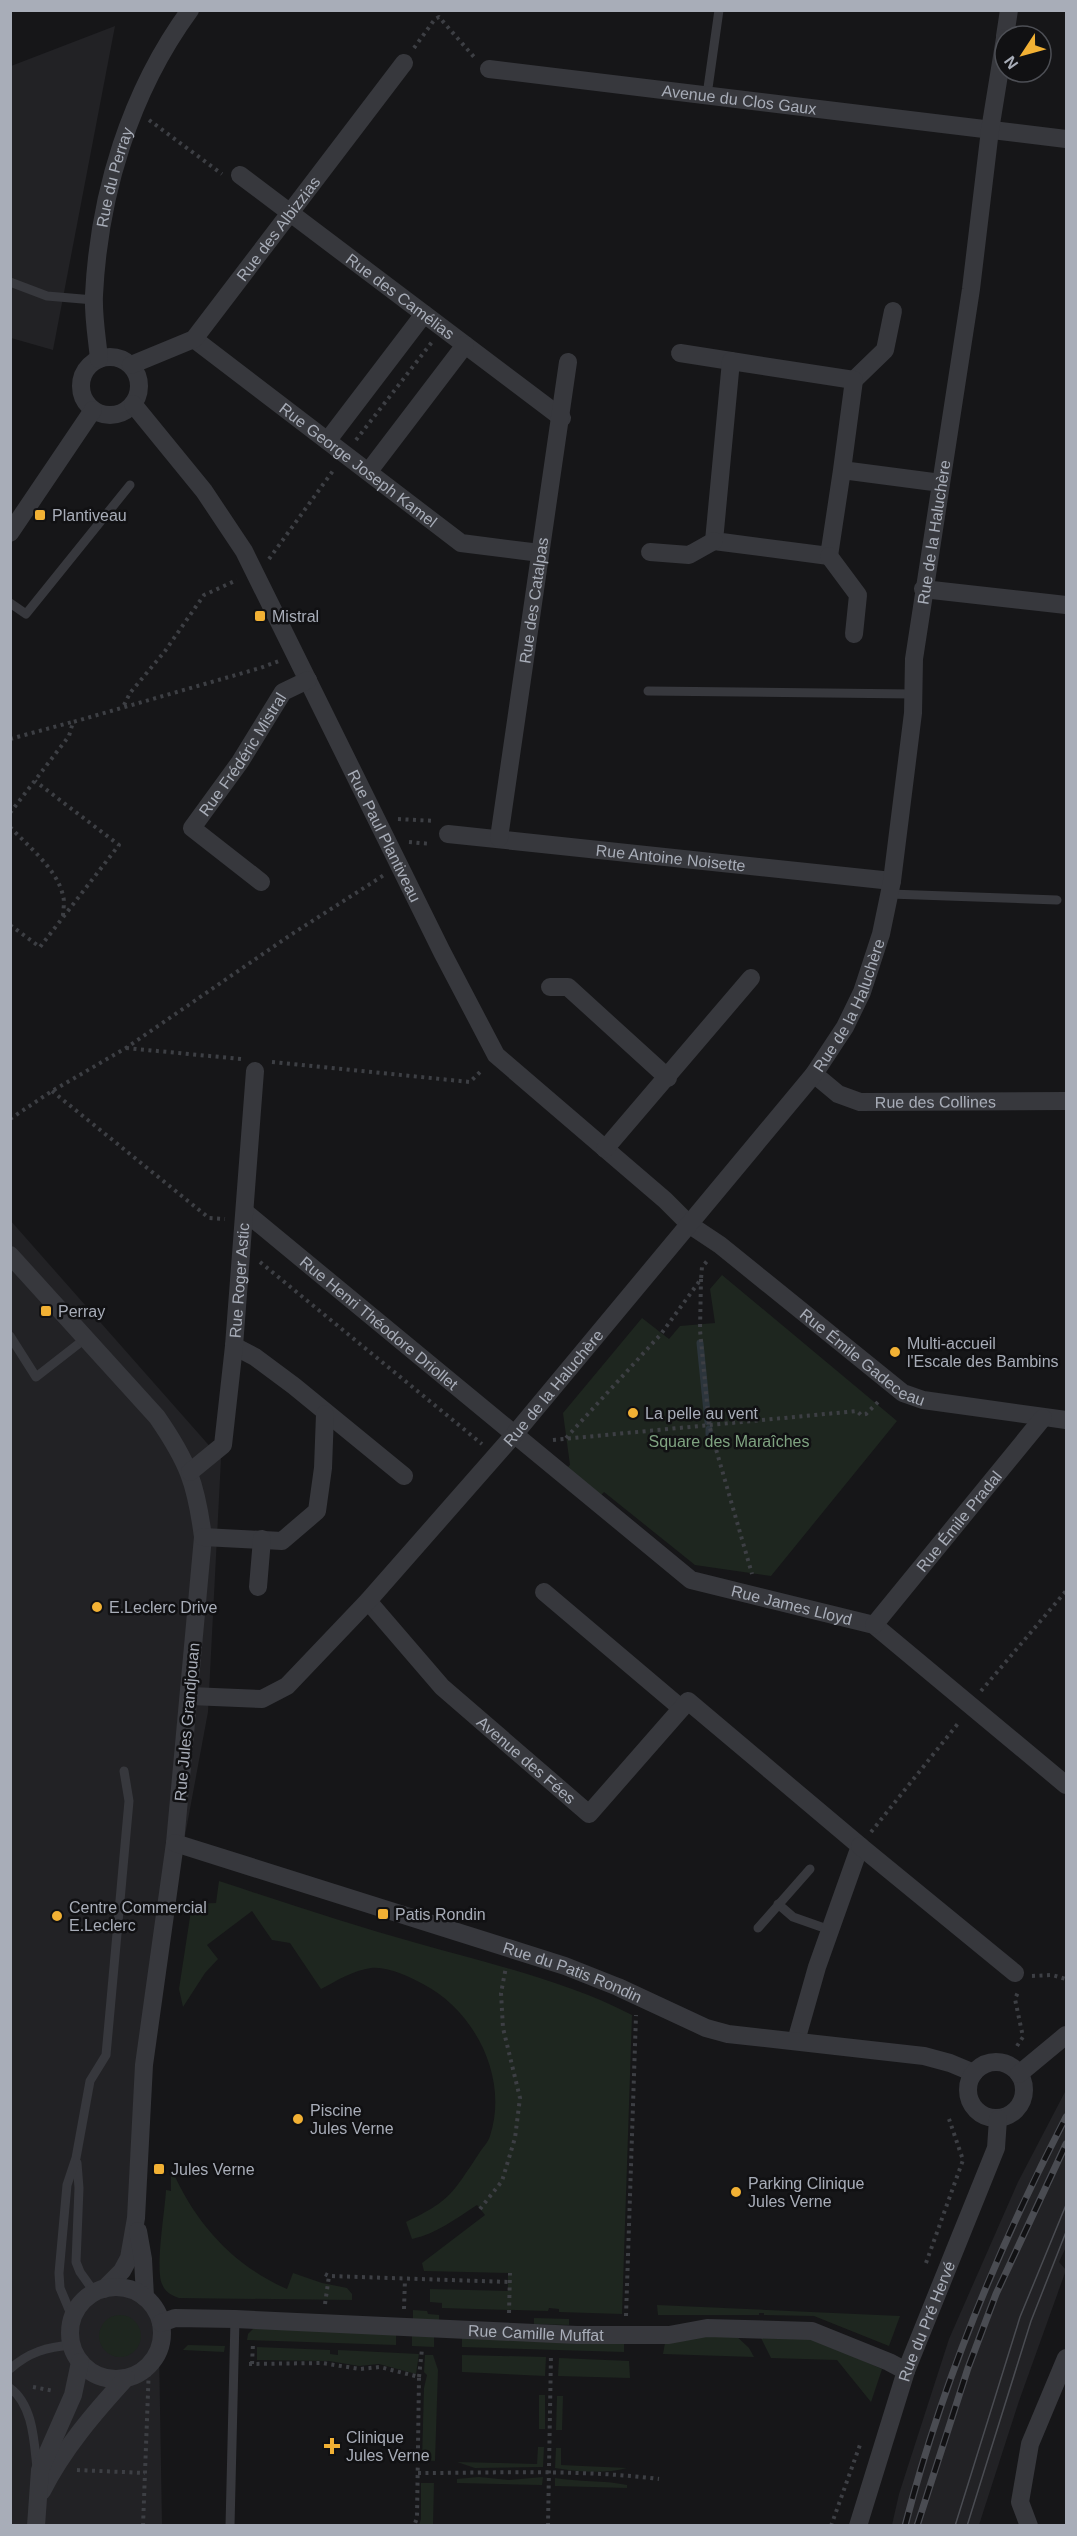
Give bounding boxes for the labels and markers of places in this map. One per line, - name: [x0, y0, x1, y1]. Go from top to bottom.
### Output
- place label: Plantiveau: [52, 507, 127, 524]
- marker: Plantiveau: [33, 508, 47, 522]
- place label: Mistral: [272, 608, 319, 625]
- marker: Mistral: [253, 609, 267, 623]
- place label: Perray: [58, 1303, 105, 1320]
- marker: Perray: [39, 1304, 53, 1318]
- place label: Multi-accueil l'Escale des Bambins: [907, 1335, 1059, 1370]
- marker: Multi-accueil l'Escale des Bambins: [888, 1345, 902, 1359]
- place label: La pelle au vent: [645, 1405, 759, 1422]
- marker: La pelle au vent: [626, 1406, 640, 1420]
- place label: E.Leclerc Drive: [109, 1599, 218, 1616]
- marker: E.Leclerc Drive: [90, 1600, 104, 1614]
- place label: Centre Commercial E.Leclerc: [69, 1899, 207, 1934]
- place label: Patis Rondin: [395, 1906, 486, 1923]
- marker: Patis Rondin: [376, 1907, 390, 1921]
- marker: Centre Commercial E.Leclerc: [50, 1909, 64, 1923]
- place label: Piscine Jules Verne: [310, 2102, 394, 2137]
- marker: Piscine Jules Verne: [291, 2112, 305, 2126]
- place label: Jules Verne: [171, 2161, 255, 2178]
- marker: Jules Verne: [152, 2162, 166, 2176]
- place label: Parking Clinique Jules Verne: [748, 2175, 865, 2210]
- marker: Parking Clinique Jules Verne: [729, 2185, 743, 2199]
- place label: Clinique Jules Verne: [346, 2429, 430, 2464]
- marker: Clinique Jules Verne: [323, 2437, 341, 2455]

